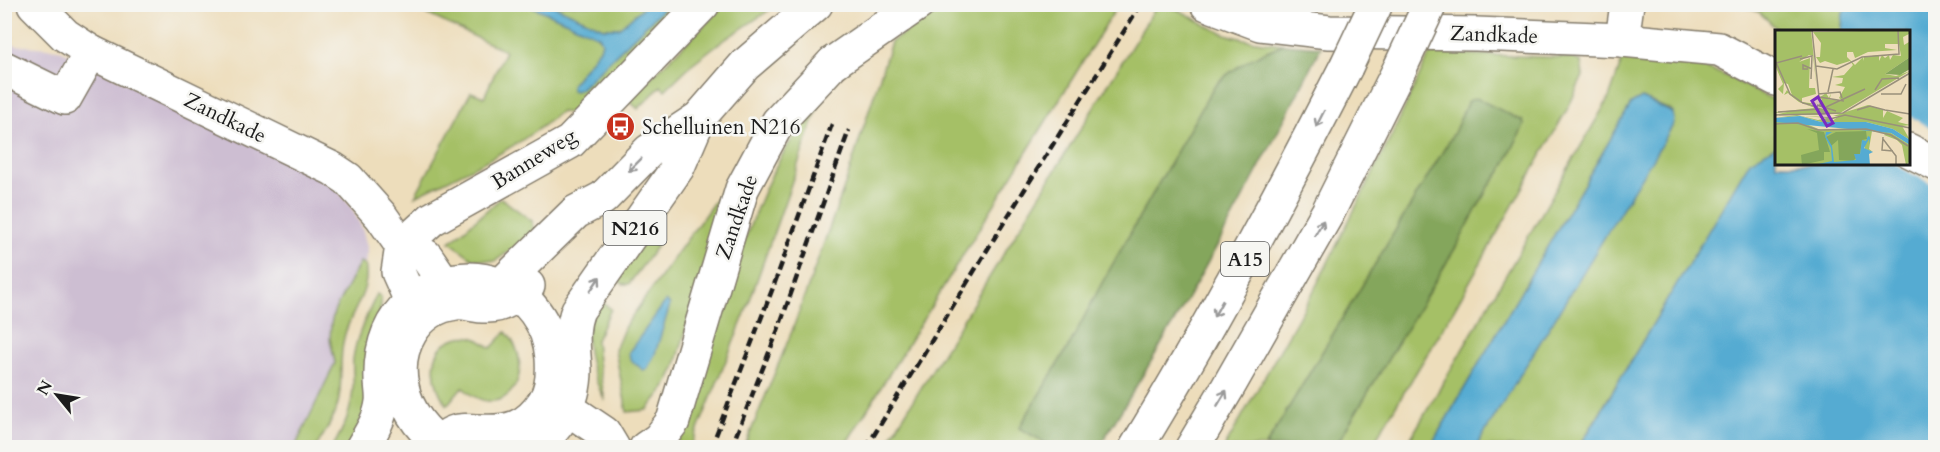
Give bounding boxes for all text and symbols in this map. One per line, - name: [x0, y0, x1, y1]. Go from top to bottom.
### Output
- street label: Zandkade: [1449, 19, 1539, 51]
- inset map: [1775, 30, 1910, 165]
- street label: Zandkade: [179, 86, 271, 150]
- one-way arrow: [1313, 110, 1325, 128]
- bus stop icon: Schelluinen N216: [605, 111, 637, 143]
- place label: Schelluinen N216: [642, 113, 801, 142]
- street label: Banneweg: [486, 121, 582, 196]
- one-way arrow: [628, 157, 643, 172]
- street label: Zandkade: [709, 171, 765, 263]
- road number: N216: [604, 211, 666, 245]
- one-way arrow: [1313, 220, 1325, 237]
- road number: A15: [1221, 242, 1269, 276]
- one-way arrow: [589, 276, 601, 292]
- one-way arrow: [1212, 300, 1224, 317]
- north arrow: [27, 365, 87, 425]
- text: N: [32, 376, 58, 400]
- one-way arrow: [1216, 389, 1229, 406]

